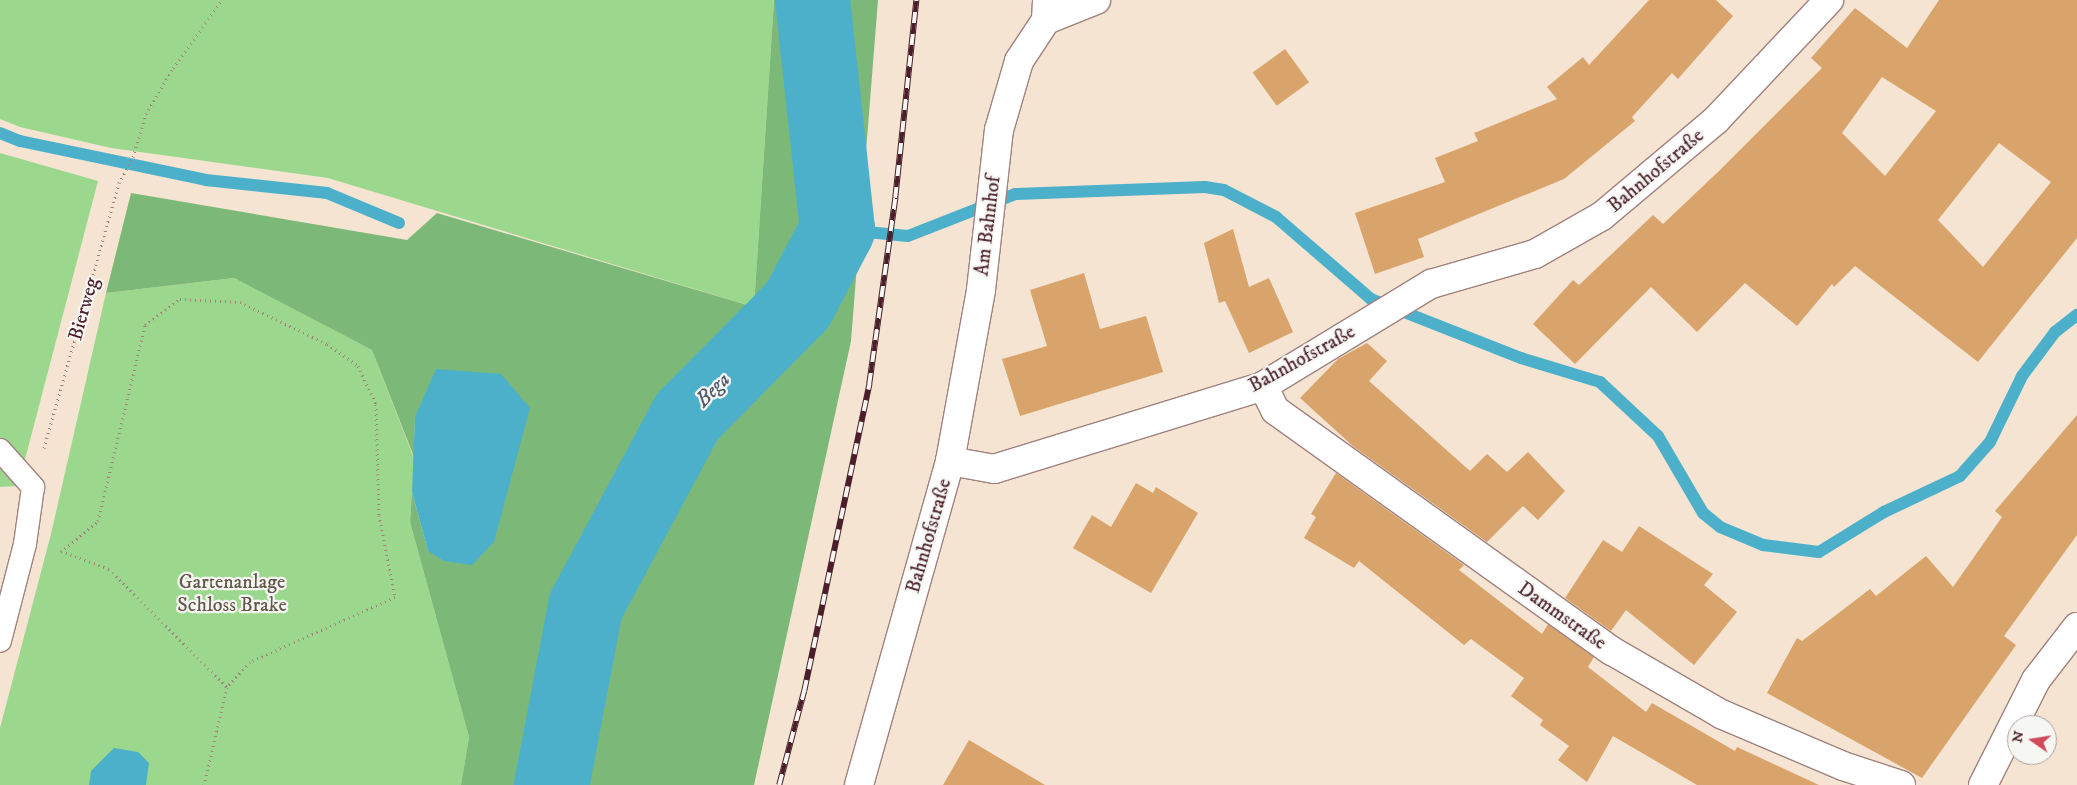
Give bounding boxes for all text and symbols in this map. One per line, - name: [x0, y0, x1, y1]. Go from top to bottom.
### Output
- street label: Bahnhofstraße: [1603, 124, 1709, 218]
- street label: Am Bahnhof: [970, 175, 1006, 277]
- street label: Bierweg: [64, 275, 104, 343]
- street label: Bahnhofstraße: [1245, 320, 1359, 398]
- water label: Bega: [690, 367, 736, 413]
- street label: Bahnhofstraße: [901, 476, 957, 596]
- park label: Gartenanlage Schloss Brake: [177, 571, 287, 618]
- street label: Dammstraße: [1513, 577, 1611, 655]
- north arrow: [2007, 715, 2057, 765]
- text: N: [2008, 729, 2028, 744]

